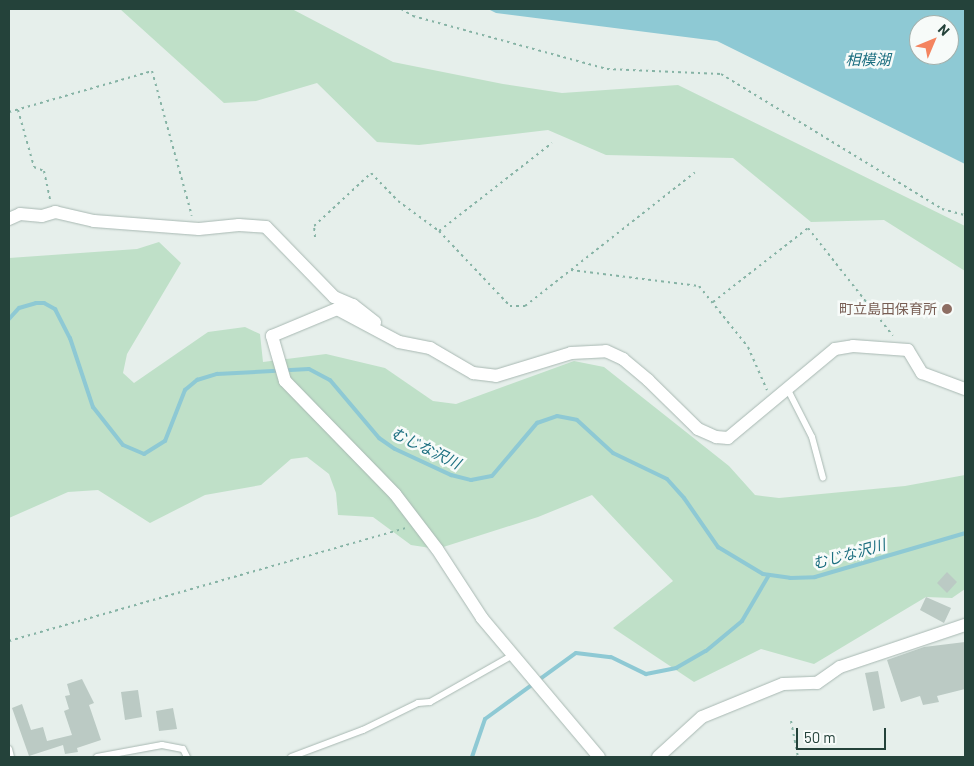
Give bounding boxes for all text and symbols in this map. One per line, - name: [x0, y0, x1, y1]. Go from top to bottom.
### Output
- north arrow: [909, 15, 959, 65]
- text: N: [935, 20, 954, 39]
- water label: 相模湖: [846, 51, 890, 69]
- place label: 町立島田保育所: [839, 301, 937, 317]
- marker: 町立島田保育所: [941, 303, 953, 315]
- water label: むじな沢川: [388, 423, 464, 473]
- water label: むじな沢川: [810, 536, 888, 572]
- scale bar: [799, 718, 889, 750]
- text: 50 m: [804, 728, 836, 746]

